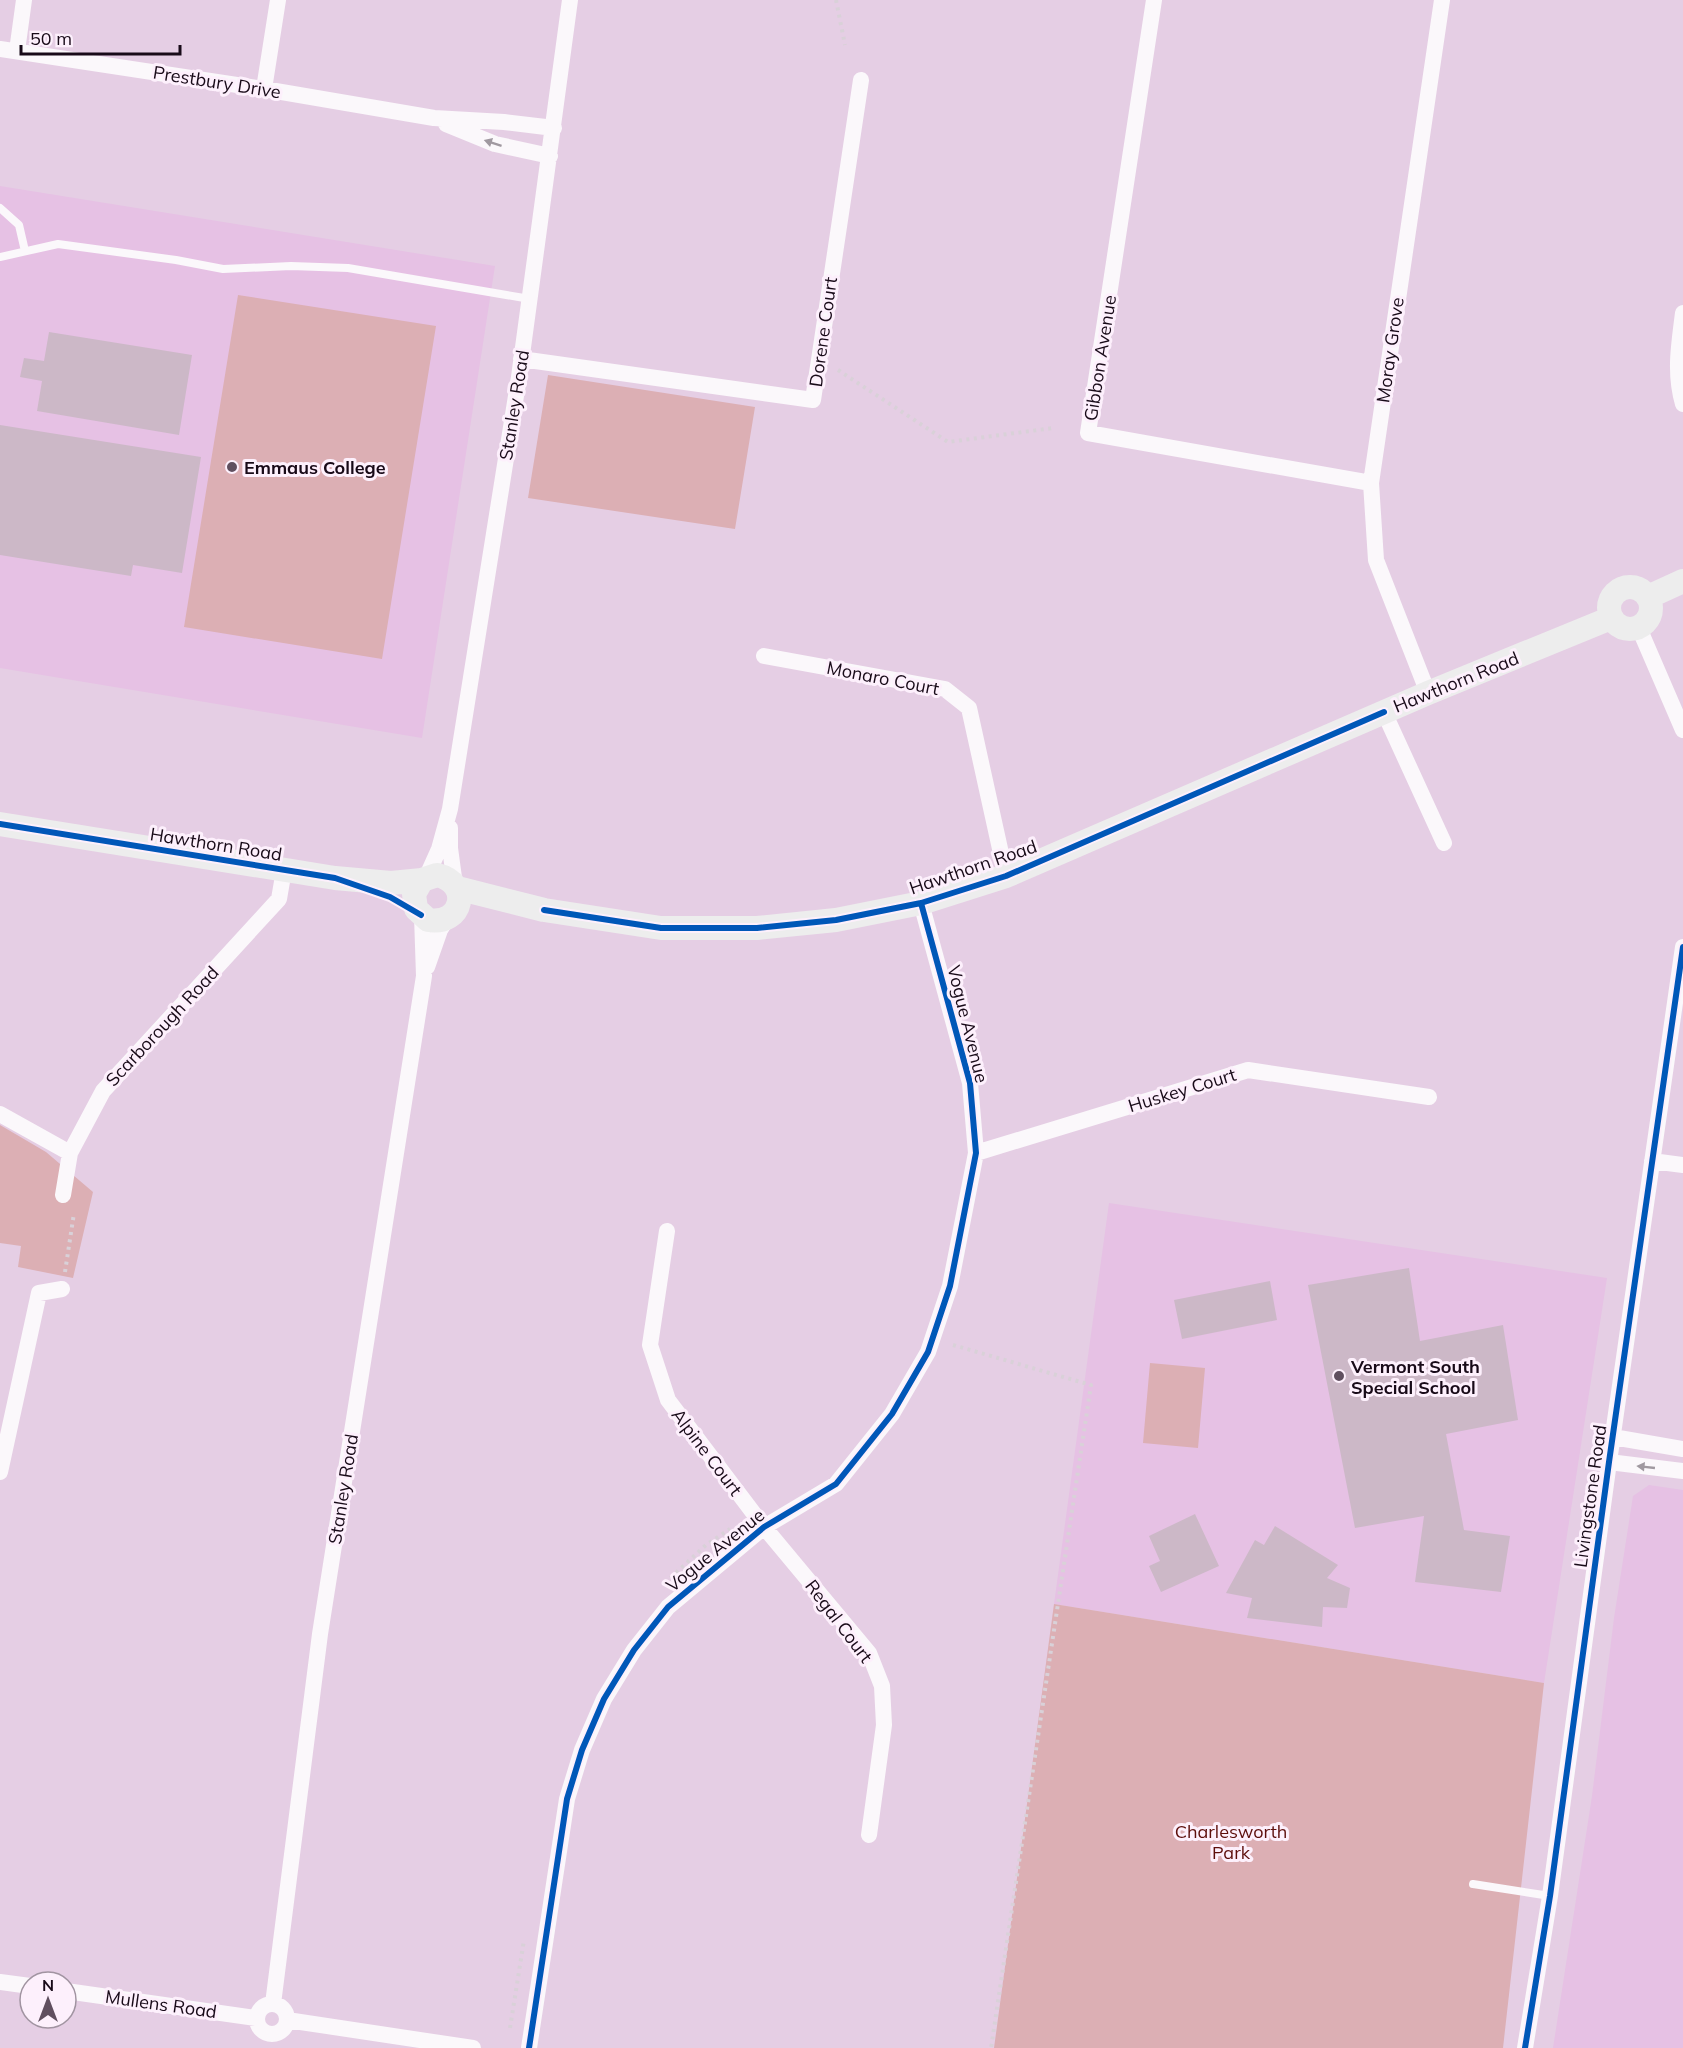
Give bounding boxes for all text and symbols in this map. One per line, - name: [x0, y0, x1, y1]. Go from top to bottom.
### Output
- scale bar: [21, 18, 180, 56]
- text: 50 m: [30, 27, 72, 50]
- street label: Prestbury Drive: [152, 61, 282, 103]
- one-way arrow: [484, 137, 502, 147]
- street label: Dorene Court: [804, 276, 842, 388]
- street label: Gibbon Avenue: [1079, 293, 1121, 423]
- street label: Moray Grove: [1371, 296, 1409, 404]
- street label: Stanley Road: [494, 348, 534, 462]
- place label: Emmaus College: [244, 456, 386, 479]
- marker: Emmaus College: [225, 460, 239, 474]
- street label: Hawthorn Road: [1390, 646, 1522, 718]
- street label: Monaro Court: [825, 656, 941, 700]
- street label: Hawthorn Road: [148, 822, 284, 866]
- street label: Hawthorn Road: [906, 834, 1040, 900]
- street label: Scarborough Road: [100, 961, 224, 1091]
- street label: Vogue Avenue: [942, 963, 994, 1085]
- street label: Huskey Court: [1125, 1063, 1239, 1117]
- place label: Vermont South Special School: [1350, 1355, 1480, 1399]
- marker: Vermont South Special School: [1332, 1369, 1346, 1383]
- street label: Alpine Court: [667, 1404, 747, 1500]
- street label: Livingstone Road: [1569, 1423, 1611, 1569]
- street label: Stanley Road: [323, 1432, 363, 1546]
- one-way arrow: [1636, 1462, 1655, 1472]
- street label: Vogue Avenue: [661, 1503, 769, 1597]
- street label: Regal Court: [800, 1575, 878, 1667]
- park label: Charlesworth Park: [1175, 1820, 1287, 1864]
- north arrow: [18, 1970, 78, 2030]
- text: N: [42, 1975, 54, 1995]
- street label: Mullens Road: [104, 1985, 218, 2023]

